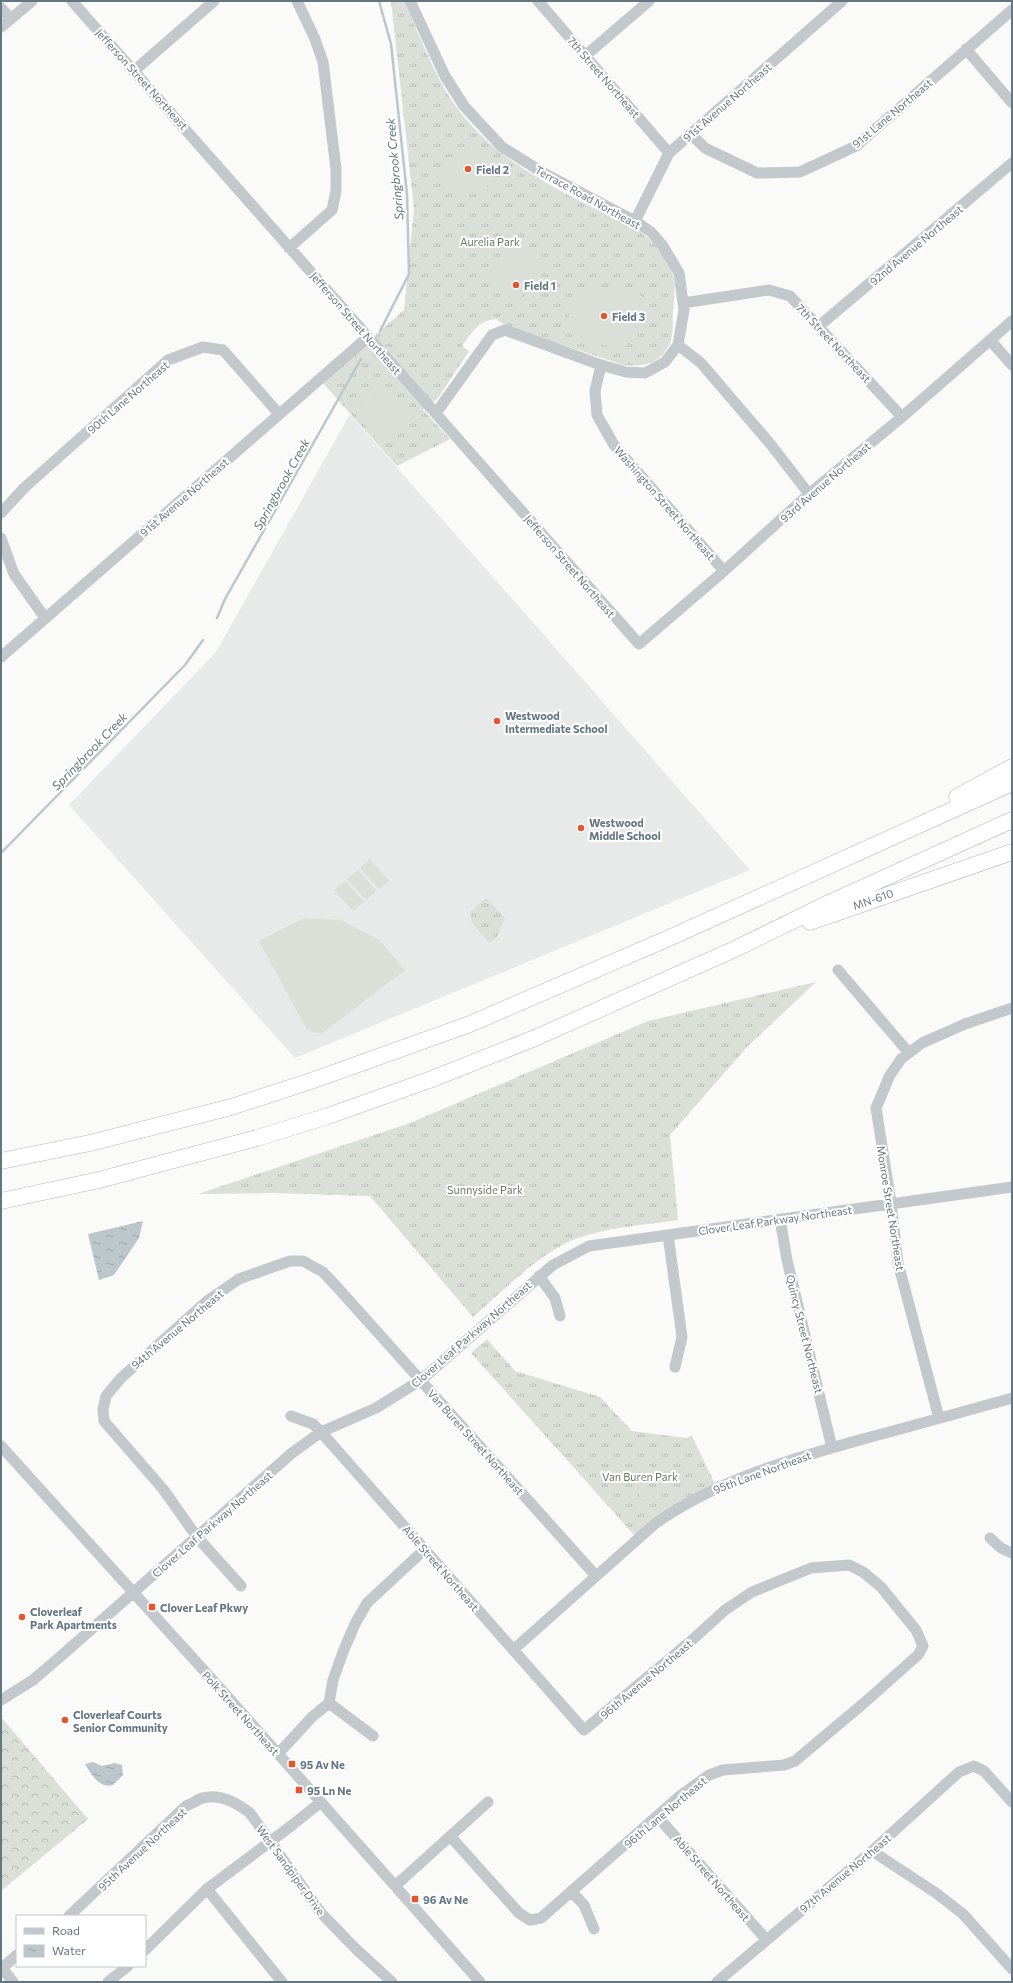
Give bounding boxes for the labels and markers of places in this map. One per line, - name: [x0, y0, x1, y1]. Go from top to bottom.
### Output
- place label: Field 2: [476, 163, 509, 176]
- marker: Field 2: [463, 164, 473, 174]
- place label: Field 1: [524, 279, 556, 292]
- marker: Field 1: [511, 280, 521, 290]
- place label: Field 3: [612, 310, 645, 323]
- marker: Field 3: [599, 311, 609, 321]
- place label: Westwood Intermediate School: [505, 709, 607, 735]
- marker: Westwood Intermediate School: [492, 716, 502, 726]
- place label: Westwood Middle School: [589, 816, 661, 842]
- marker: Westwood Middle School: [576, 823, 586, 833]
- place label: Clover Leaf Pkwy: [160, 1601, 248, 1614]
- marker: Clover Leaf Pkwy: [147, 1602, 157, 1612]
- place label: Cloverleaf Park Apartments: [30, 1605, 117, 1631]
- marker: Cloverleaf Park Apartments: [17, 1612, 27, 1622]
- place label: Cloverleaf Courts Senior Community: [73, 1708, 168, 1734]
- marker: Cloverleaf Courts Senior Community: [60, 1715, 70, 1725]
- place label: 95 Av Ne: [300, 1758, 345, 1771]
- marker: 95 Av Ne: [287, 1759, 297, 1769]
- place label: 95 Ln Ne: [307, 1784, 351, 1797]
- marker: 95 Ln Ne: [294, 1785, 304, 1795]
- place label: 96 Av Ne: [423, 1893, 468, 1906]
- marker: 96 Av Ne: [410, 1894, 420, 1904]

